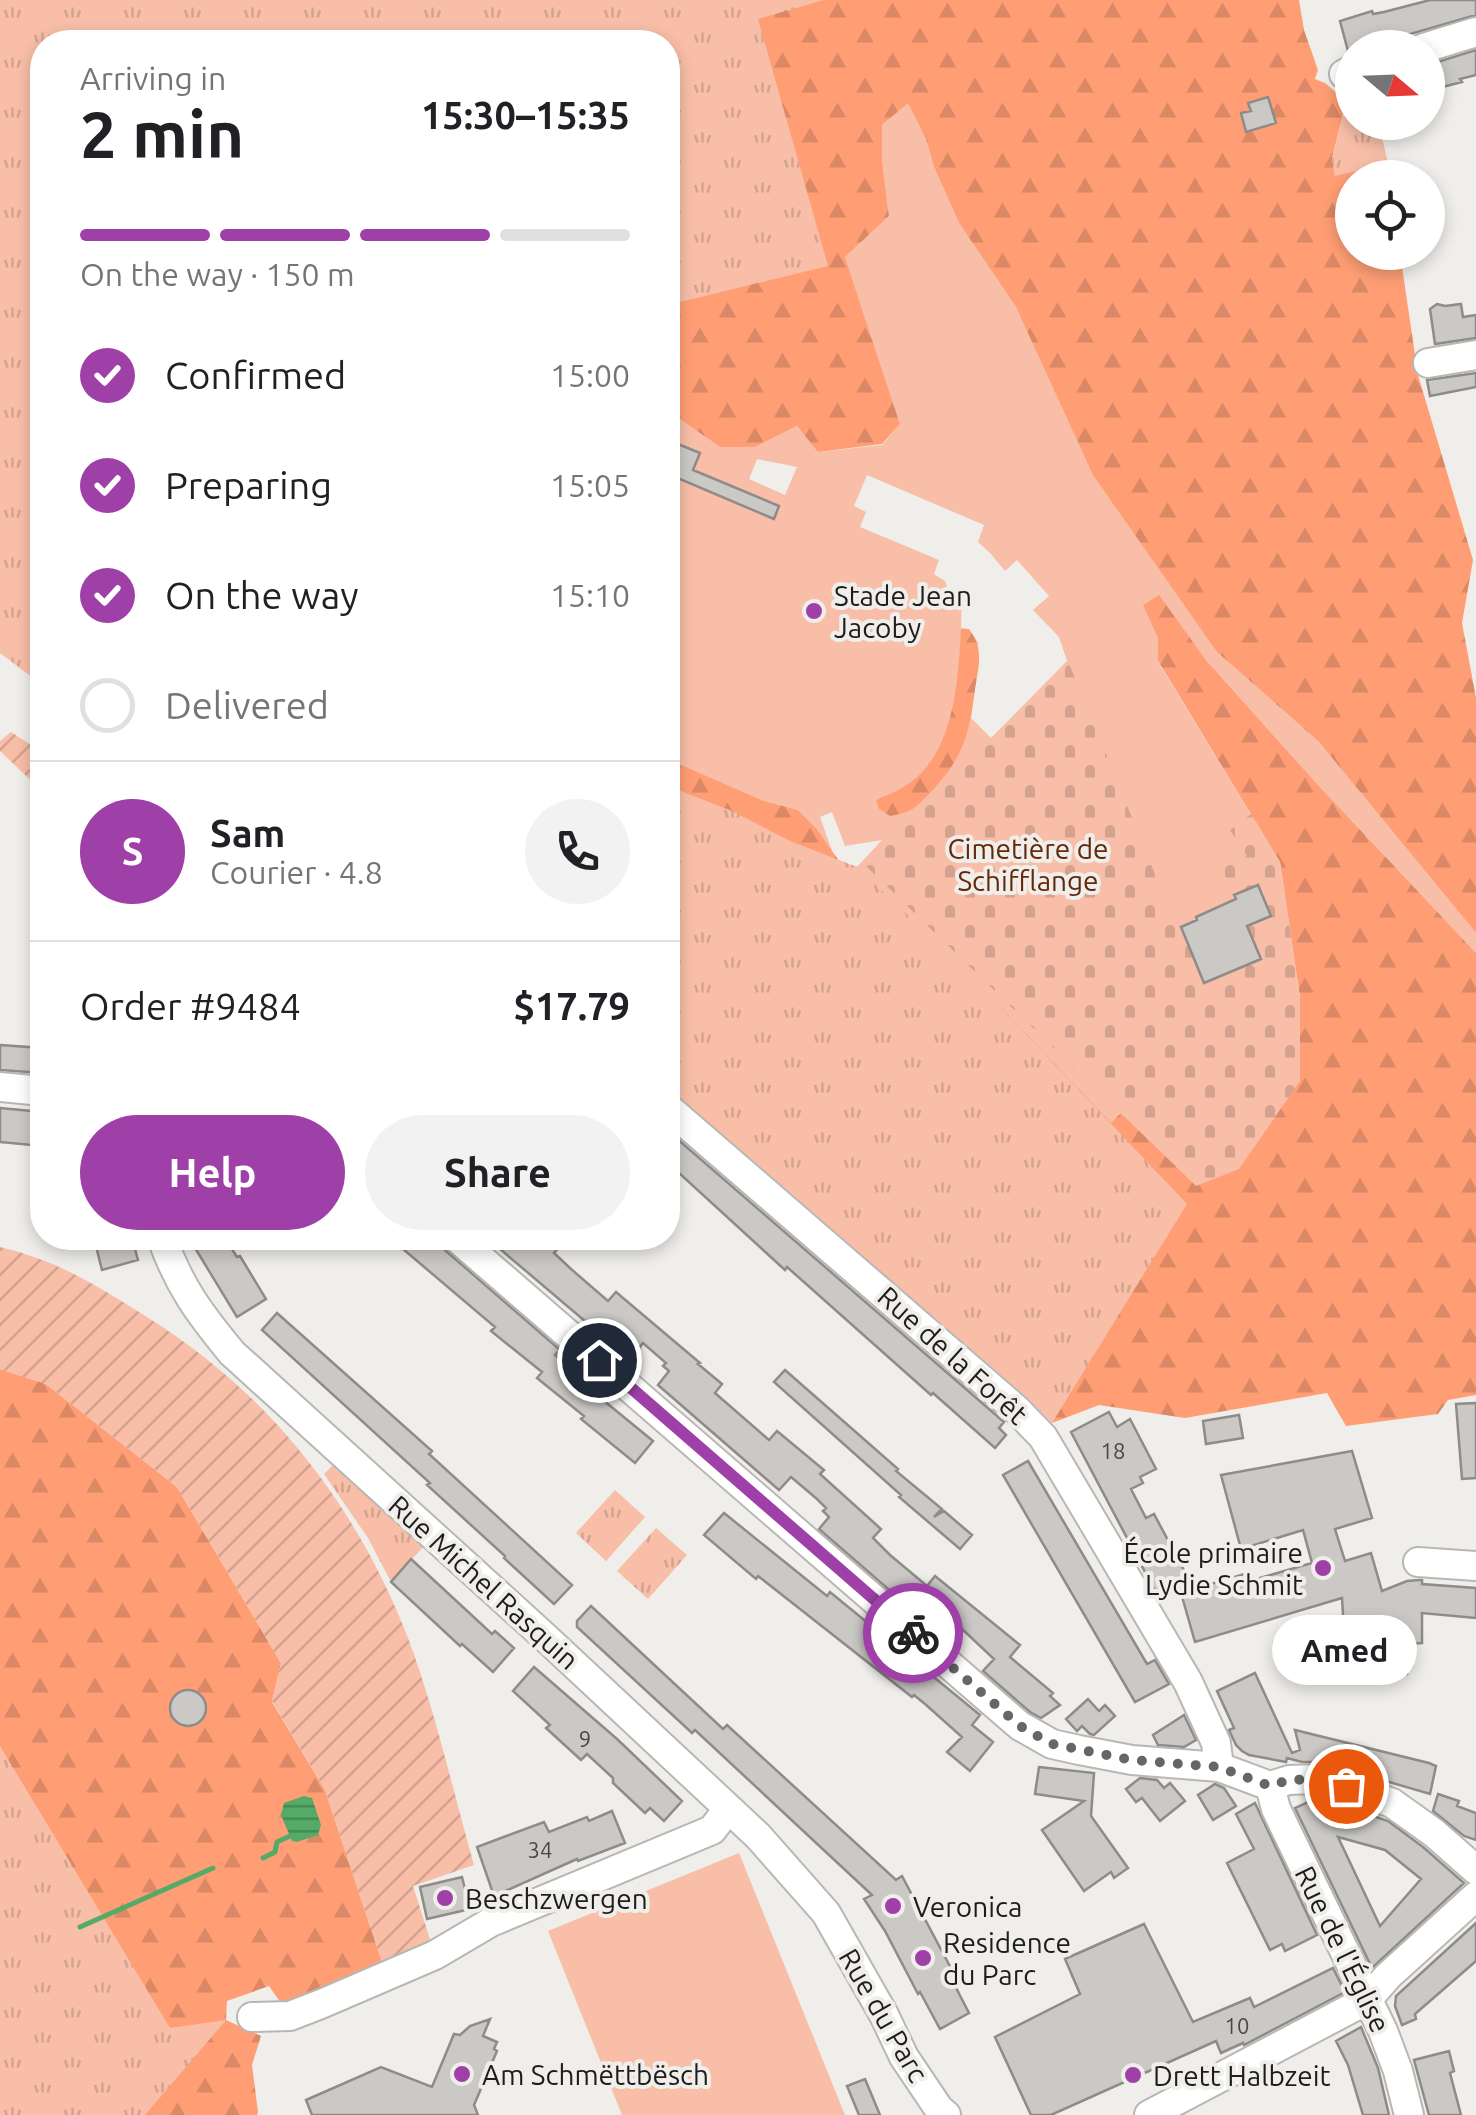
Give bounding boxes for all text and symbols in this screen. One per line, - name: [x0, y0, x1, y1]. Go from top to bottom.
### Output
- north arrow: [1335, 30, 1445, 140]
- map controls: [1335, 30, 1445, 270]
- text: Arriving in: [80, 60, 226, 96]
- text: 15:30–15:35: [421, 94, 630, 136]
- text: 2 min: [80, 97, 244, 170]
- button: locate: [1335, 160, 1445, 270]
- text: On the way · 150 m: [80, 256, 355, 292]
- icon: check: [80, 348, 135, 403]
- text: Confirmed: [165, 354, 346, 396]
- text: 15:00: [550, 357, 630, 393]
- icon: check: [80, 458, 135, 513]
- text: Preparing: [165, 464, 332, 506]
- text: 15:05: [550, 467, 630, 503]
- icon: check: [80, 568, 135, 623]
- text: On the way: [165, 574, 358, 616]
- text: 15:10: [550, 577, 630, 613]
- place label: Stade Jean Jacoby: [834, 580, 972, 643]
- marker: Stade Jean Jacoby: [803, 600, 825, 622]
- text: Delivered: [165, 684, 329, 726]
- button: phone: [525, 799, 630, 904]
- text: Sam: [210, 812, 285, 854]
- text: S: [122, 830, 143, 872]
- park label: Cimetière de Schifflange: [947, 833, 1109, 896]
- text: Courier · 4.8: [210, 854, 383, 890]
- text: Order #9484: [80, 985, 301, 1027]
- text: $17.79: [513, 985, 630, 1027]
- button: Help: [80, 1115, 345, 1230]
- button: Share: [365, 1115, 630, 1230]
- street label: Rue de la Forêt: [872, 1280, 1034, 1430]
- pin: [557, 1318, 642, 1403]
- icon: home: [572, 1333, 627, 1388]
- house number: 18: [1101, 1438, 1125, 1463]
- street label: Rue Michel Rasquin: [383, 1489, 585, 1675]
- place label: École primaire Lydie Schmit: [1124, 1536, 1303, 1600]
- marker: École primaire Lydie Schmit: [1312, 1557, 1334, 1579]
- courier: [863, 1583, 963, 1683]
- icon: bike: [886, 1606, 941, 1661]
- callout: Amed: [1274, 1616, 1418, 1686]
- text: Amed: [1301, 1632, 1388, 1668]
- house number: 9: [579, 1726, 591, 1751]
- pin: [1304, 1744, 1389, 1829]
- icon: bag: [1319, 1759, 1374, 1814]
- house number: 34: [528, 1837, 552, 1862]
- street label: Rue de l'Église: [1289, 1860, 1397, 2037]
- place label: Beschzwergen: [465, 1883, 648, 1914]
- marker: Beschzwergen: [434, 1887, 456, 1909]
- place label: Veronica: [913, 1891, 1022, 1922]
- marker: Veronica: [882, 1895, 904, 1917]
- place label: Residence du Parc: [943, 1927, 1071, 1990]
- street label: Rue du Parc: [833, 1943, 935, 2087]
- marker: Residence du Parc: [912, 1947, 934, 1969]
- house number: 10: [1225, 2013, 1249, 2038]
- place label: Am Schmëttbësch: [482, 2059, 709, 2090]
- place label: Drett Halbzeit: [1153, 2060, 1331, 2091]
- marker: Am Schmëttbësch: [451, 2063, 473, 2085]
- marker: Drett Halbzeit: [1122, 2064, 1144, 2086]

